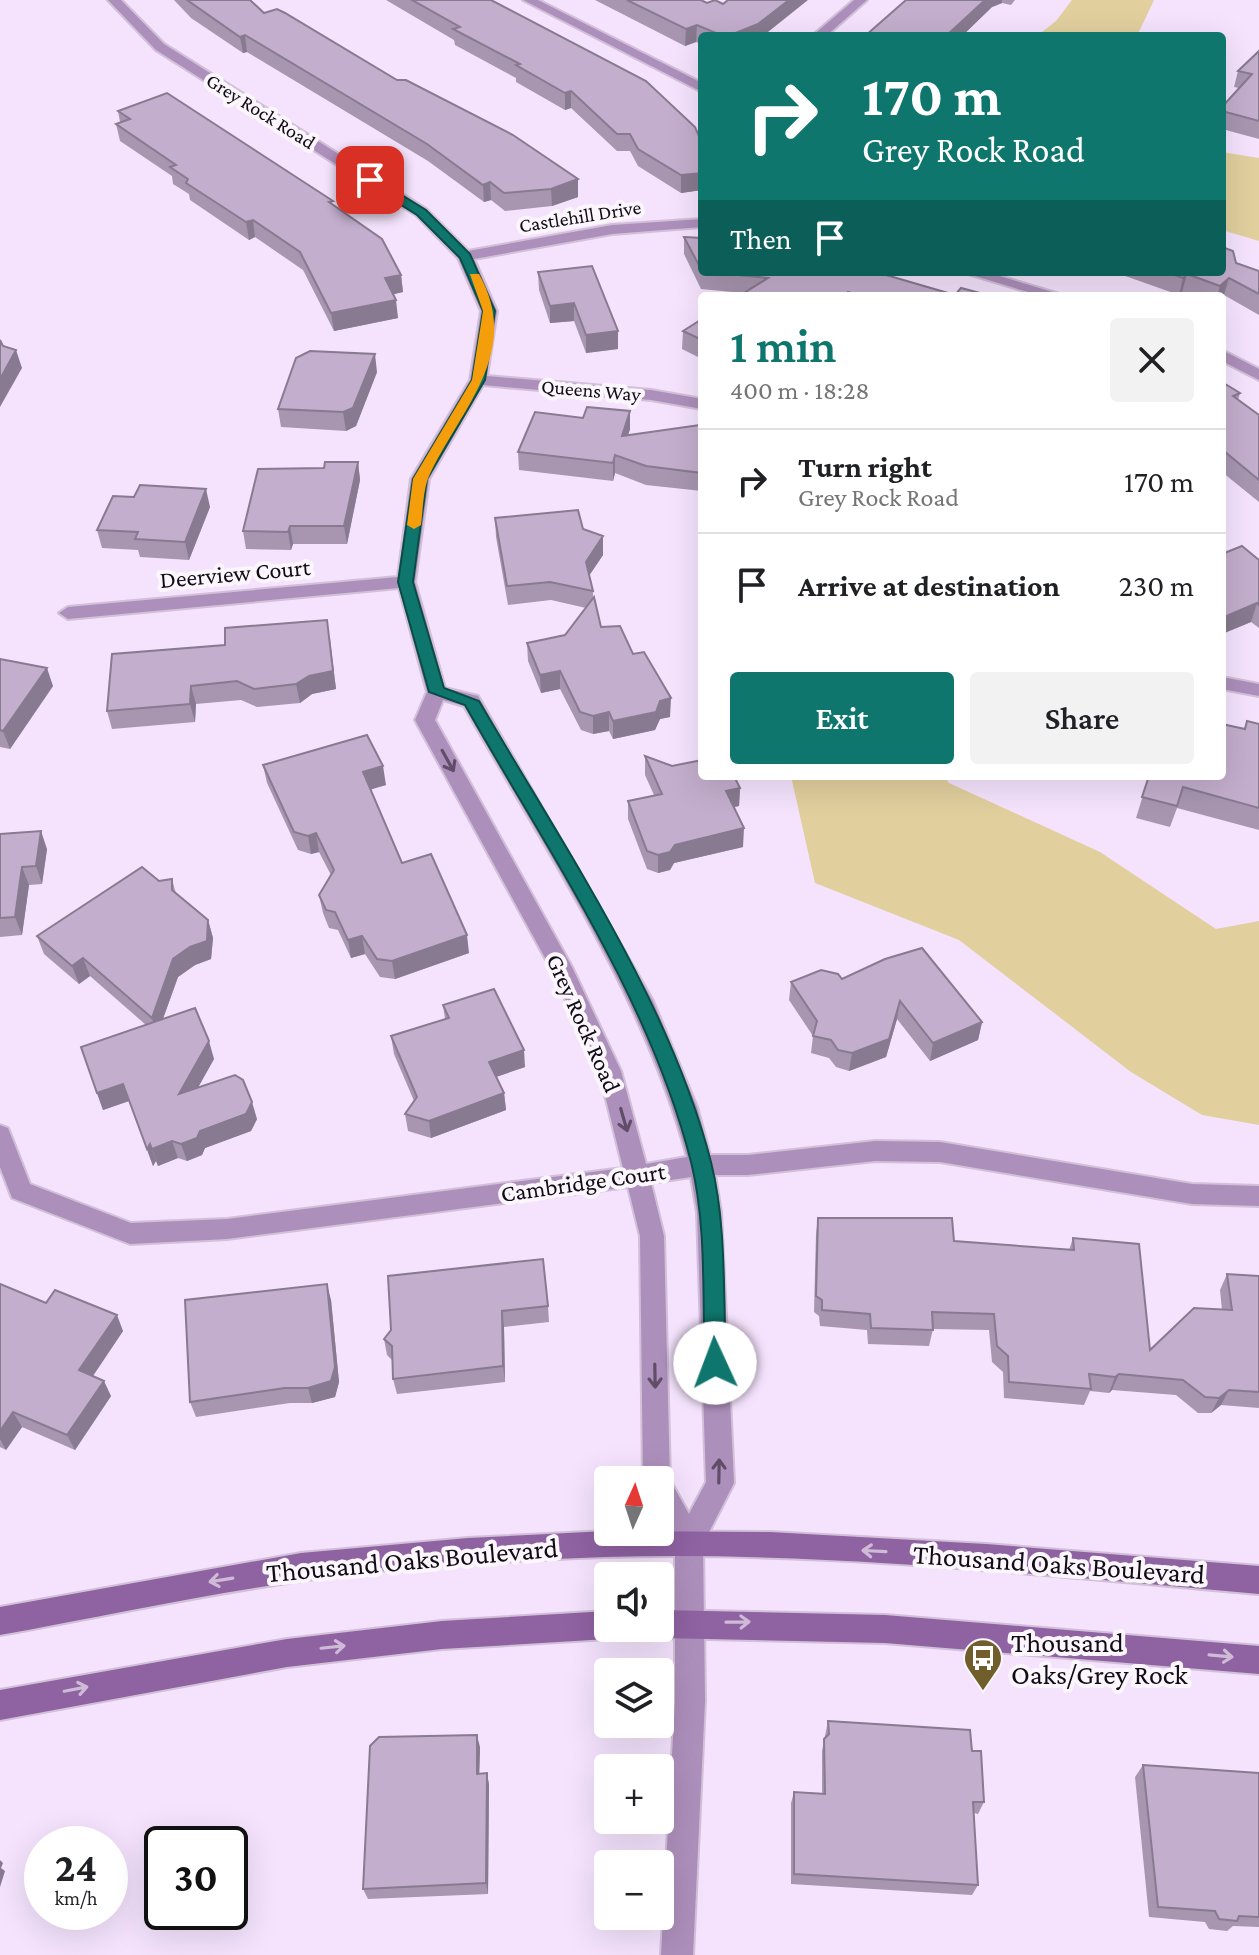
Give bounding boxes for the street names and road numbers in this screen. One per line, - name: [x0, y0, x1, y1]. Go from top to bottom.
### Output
- street label: Grey Rock Road: [202, 69, 320, 154]
- street label: Castlehill Drive: [517, 195, 643, 237]
- street label: Queens Way: [540, 375, 642, 406]
- street label: Deerview Court: [159, 553, 312, 593]
- street label: Grey Rock Road: [541, 950, 627, 1097]
- street label: Cambridge Court: [499, 1157, 668, 1207]
- street label: Thousand Oaks Boulevard: [265, 1532, 559, 1588]
- street label: Thousand Oaks Boulevard: [912, 1538, 1206, 1590]

